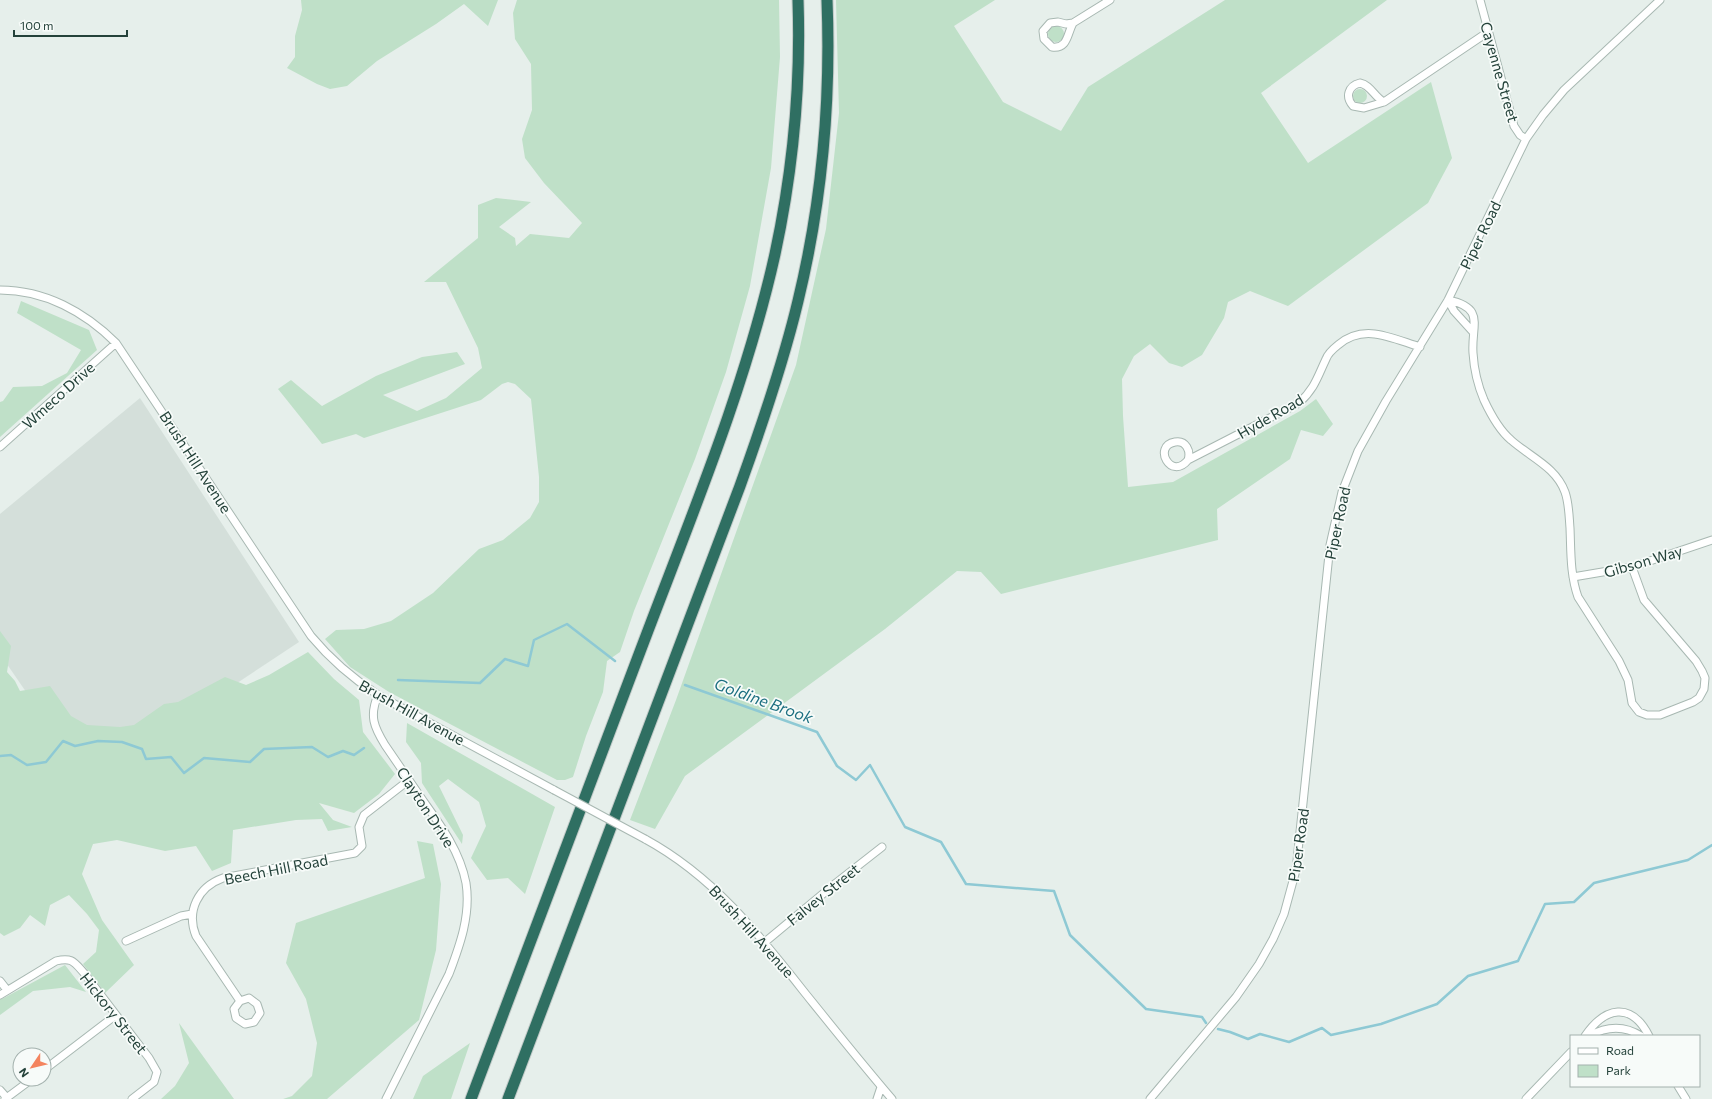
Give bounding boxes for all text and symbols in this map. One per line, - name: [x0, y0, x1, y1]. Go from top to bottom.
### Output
- scale bar: [14, 12, 127, 38]
- text: 100 m: [20, 18, 54, 32]
- street label: Cayenne Street: [1477, 20, 1523, 124]
- street label: Piper Road: [1456, 198, 1504, 272]
- street label: Wmeco Drive: [18, 358, 98, 432]
- street label: Hyde Road: [1234, 390, 1306, 442]
- street label: Brush Hill Avenue: [156, 408, 236, 516]
- street label: Piper Road: [1321, 485, 1353, 561]
- street label: Gibson Way: [1602, 541, 1685, 581]
- water label: Goldine Brook: [712, 673, 816, 727]
- street label: Brush Hill Avenue: [356, 676, 468, 749]
- street label: Clayton Drive: [393, 763, 459, 851]
- street label: Piper Road: [1284, 807, 1312, 883]
- street label: Beech Hill Road: [223, 850, 329, 888]
- street label: Falvey Street: [783, 859, 863, 929]
- street label: Brush Hill Avenue: [706, 881, 798, 981]
- street label: Hickory Street: [77, 969, 151, 1057]
- legend: [1570, 1035, 1700, 1087]
- text: Road: [1606, 1043, 1634, 1057]
- north arrow: [12, 1047, 52, 1087]
- text: Park: [1606, 1063, 1632, 1077]
- text: N: [16, 1066, 31, 1080]

